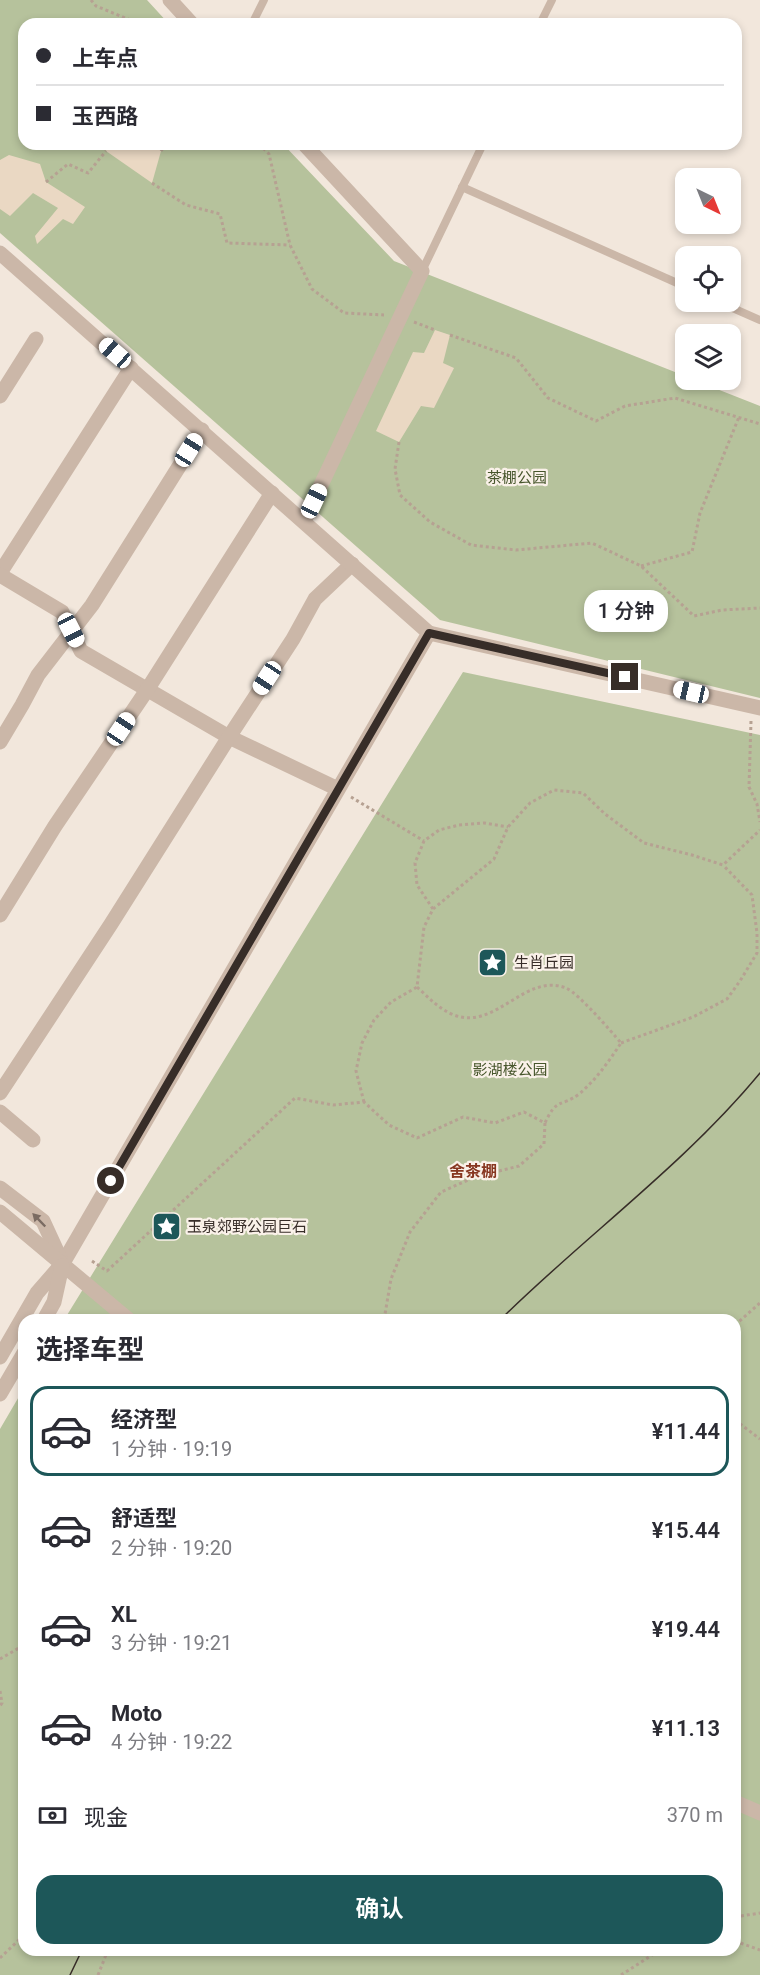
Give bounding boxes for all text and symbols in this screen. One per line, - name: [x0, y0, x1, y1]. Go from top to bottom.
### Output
- text: 上车点: [72, 46, 138, 71]
- text: 玉西路: [72, 104, 138, 129]
- north arrow: [675, 168, 741, 234]
- map controls: [675, 168, 741, 390]
- button: locate: [675, 246, 741, 312]
- button: layers: [675, 324, 741, 390]
- car: [96, 334, 134, 372]
- car: [172, 430, 206, 470]
- park label: 茶棚公园: [487, 469, 547, 487]
- car: [298, 481, 330, 521]
- callout: 1 分钟: [583, 590, 667, 632]
- text: 1 分钟: [598, 599, 654, 623]
- car: [55, 610, 87, 650]
- car: [250, 658, 284, 698]
- route end: [611, 663, 638, 690]
- car: [671, 679, 711, 705]
- car: [103, 709, 139, 749]
- place icon: 生肖丘园: [477, 947, 509, 979]
- place label: 生肖丘园: [514, 954, 574, 972]
- park label: 影湖楼公园: [472, 1061, 548, 1079]
- district label: 舍茶棚: [449, 1162, 497, 1181]
- route start: [97, 1167, 124, 1194]
- place icon: 玉泉郊野公园巨石: [150, 1211, 182, 1243]
- one-way arrow: [32, 1212, 46, 1227]
- place label: 玉泉郊野公园巨石: [187, 1218, 307, 1236]
- text: 选择车型: [36, 1334, 144, 1366]
- icon: car: [39, 1404, 93, 1458]
- text: 经济型: [111, 1407, 177, 1432]
- text: ¥11.44: [652, 1419, 720, 1444]
- text: 1 分钟 · 19:19: [111, 1437, 232, 1461]
- icon: car: [39, 1503, 93, 1557]
- text: 舒适型: [111, 1506, 177, 1531]
- text: ¥15.44: [652, 1518, 720, 1543]
- text: 2 分钟 · 19:20: [111, 1536, 232, 1560]
- icon: car: [39, 1602, 93, 1656]
- text: XL: [111, 1602, 137, 1627]
- text: ¥19.44: [652, 1617, 720, 1642]
- text: 3 分钟 · 19:21: [111, 1631, 232, 1655]
- icon: car: [39, 1701, 93, 1755]
- text: Moto: [111, 1701, 162, 1726]
- text: ¥11.13: [652, 1716, 720, 1741]
- text: 4 分钟 · 19:22: [111, 1730, 232, 1754]
- icon: cash: [36, 1799, 69, 1832]
- text: 370 m: [667, 1803, 723, 1827]
- text: 现金: [84, 1805, 128, 1830]
- button: 确认: [36, 1875, 723, 1944]

